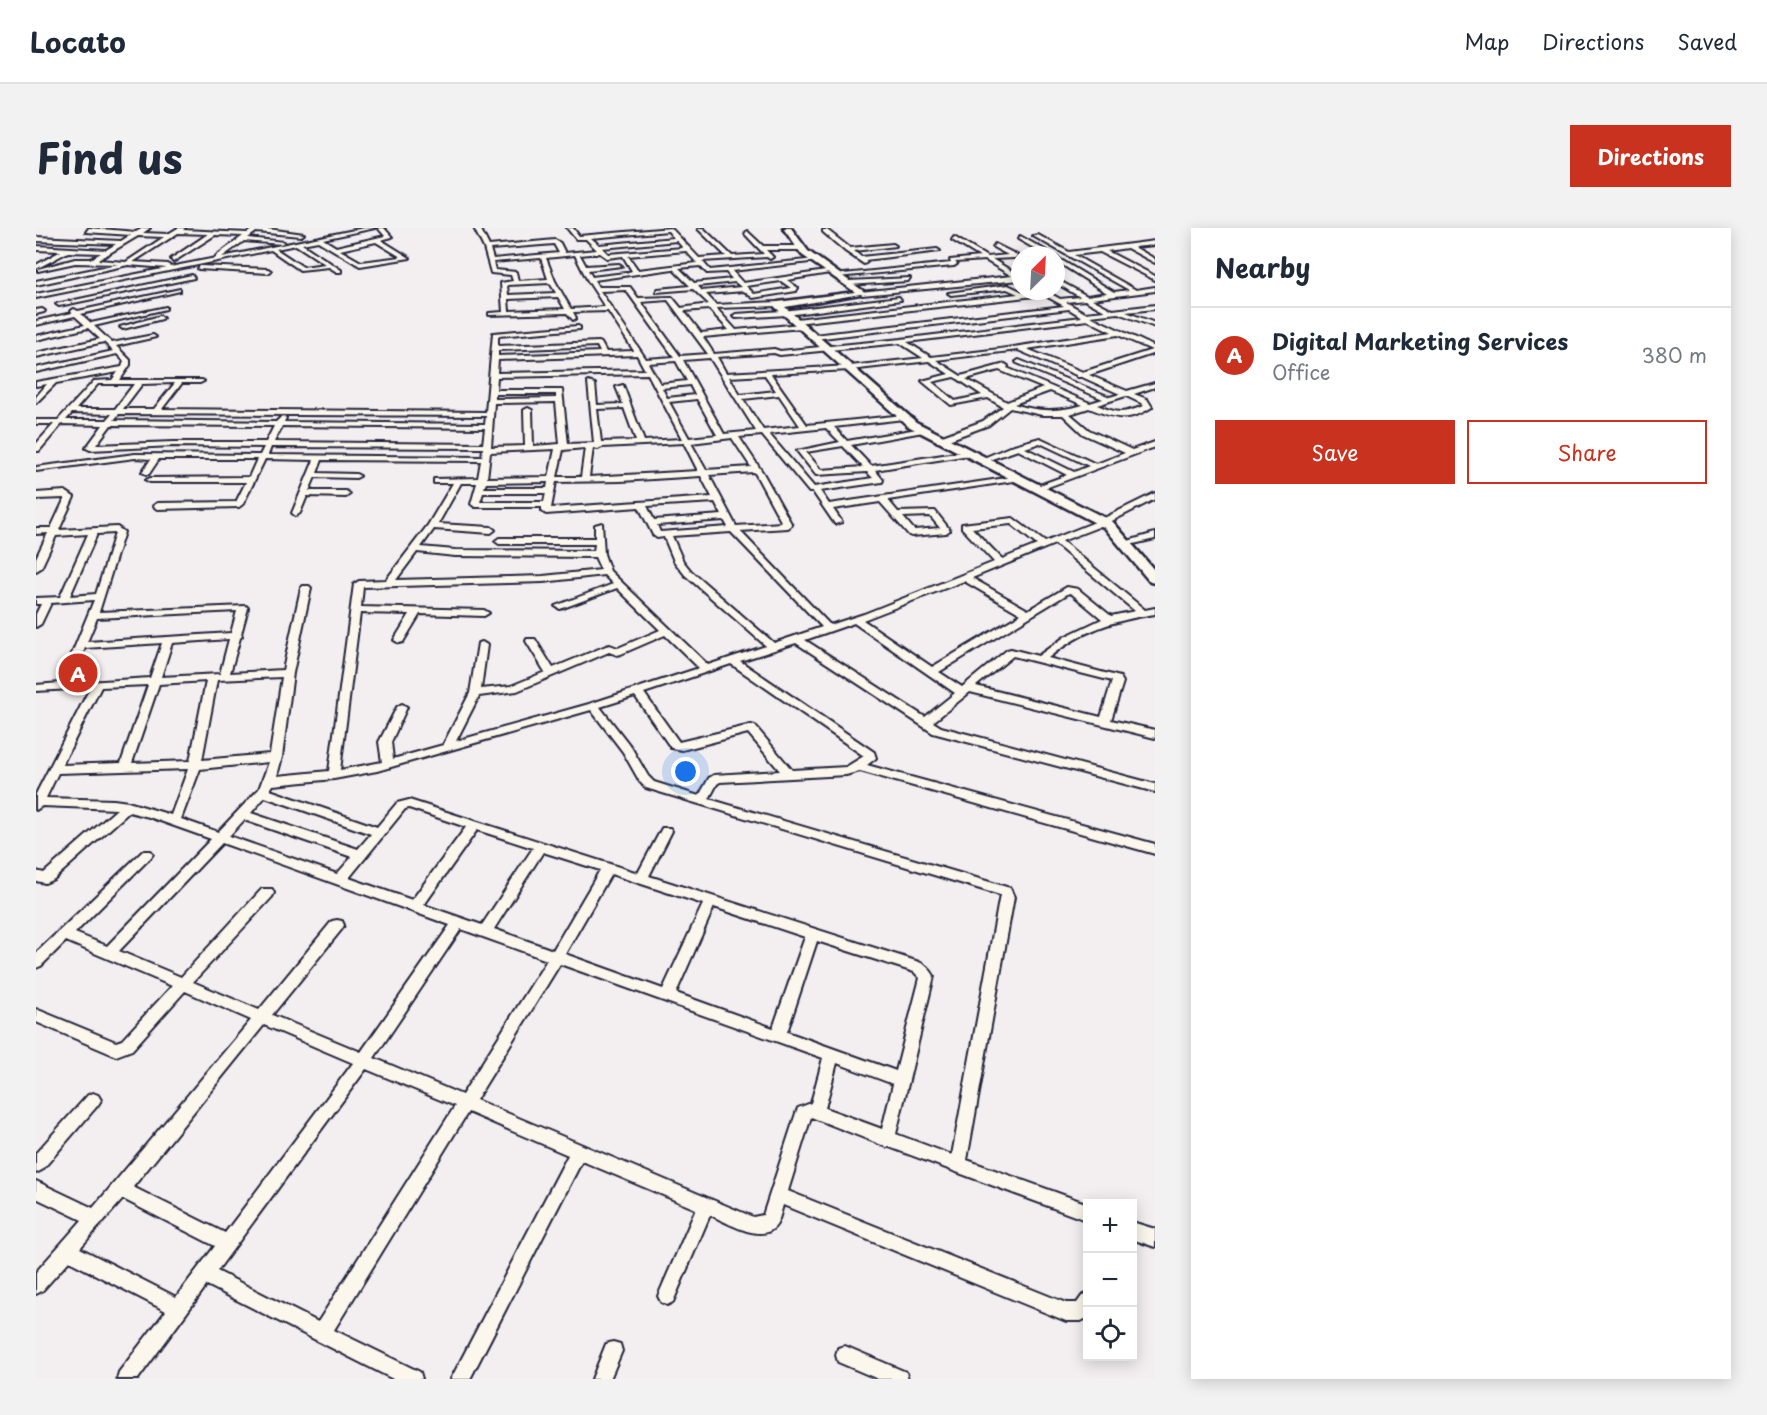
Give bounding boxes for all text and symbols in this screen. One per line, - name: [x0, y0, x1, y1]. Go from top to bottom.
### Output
- text: Locato: [30, 20, 126, 63]
- text: Map: [1464, 25, 1509, 57]
- text: Directions: [1542, 25, 1644, 57]
- text: Saved: [1677, 25, 1737, 57]
- text: Find us: [36, 125, 183, 188]
- button: Directions: [1570, 125, 1731, 187]
- north arrow: [1011, 246, 1065, 300]
- text: Nearby: [1215, 248, 1310, 287]
- text: Digital Marketing Services: [1272, 324, 1568, 357]
- text: A: [1227, 340, 1242, 370]
- text: 380 m: [1641, 340, 1707, 370]
- text: Office: [1272, 357, 1330, 387]
- button: Save: [1215, 420, 1455, 484]
- button: Share: [1467, 420, 1707, 484]
- pin: A: [58, 650, 98, 696]
- your location: [671, 757, 700, 786]
- map controls: [1083, 1199, 1137, 1361]
- button: +: [1083, 1199, 1137, 1253]
- button: −: [1083, 1253, 1137, 1307]
- button: locate: [1083, 1307, 1137, 1361]

